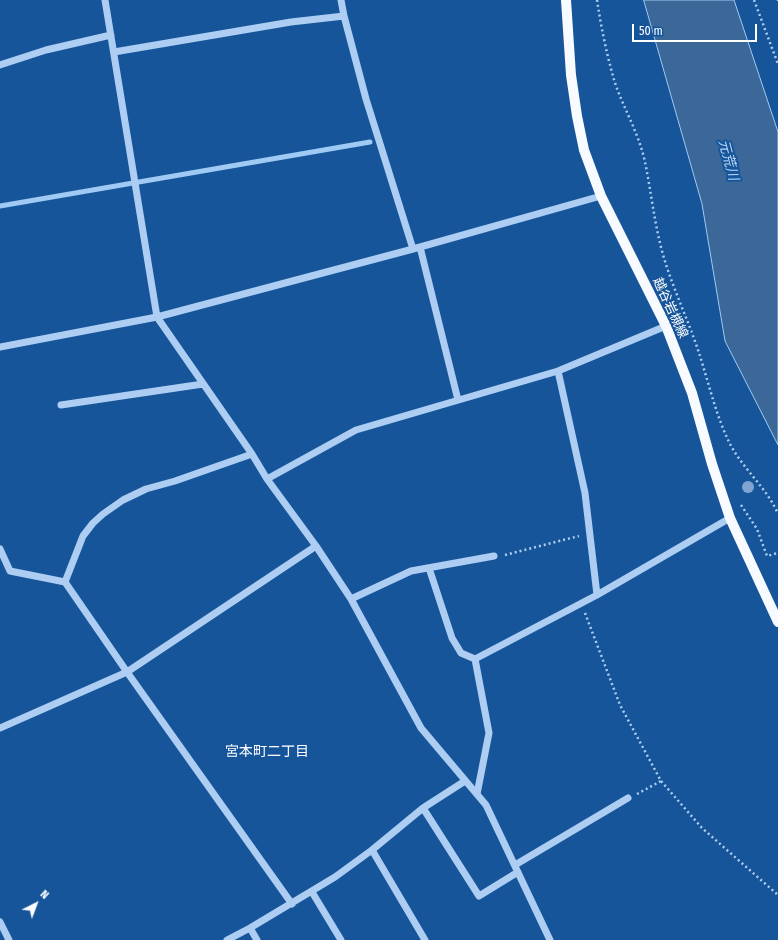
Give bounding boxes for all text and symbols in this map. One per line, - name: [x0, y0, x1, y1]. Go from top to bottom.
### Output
- scale bar: [634, 16, 759, 42]
- text: 50 m: [639, 24, 663, 38]
- water label: 元荒川: [714, 138, 742, 182]
- street label: 越谷岩槻線: [649, 275, 691, 341]
- district label: 宮本町二丁目: [225, 744, 309, 760]
- north arrow: [16, 884, 56, 924]
- text: N: [38, 888, 51, 902]

